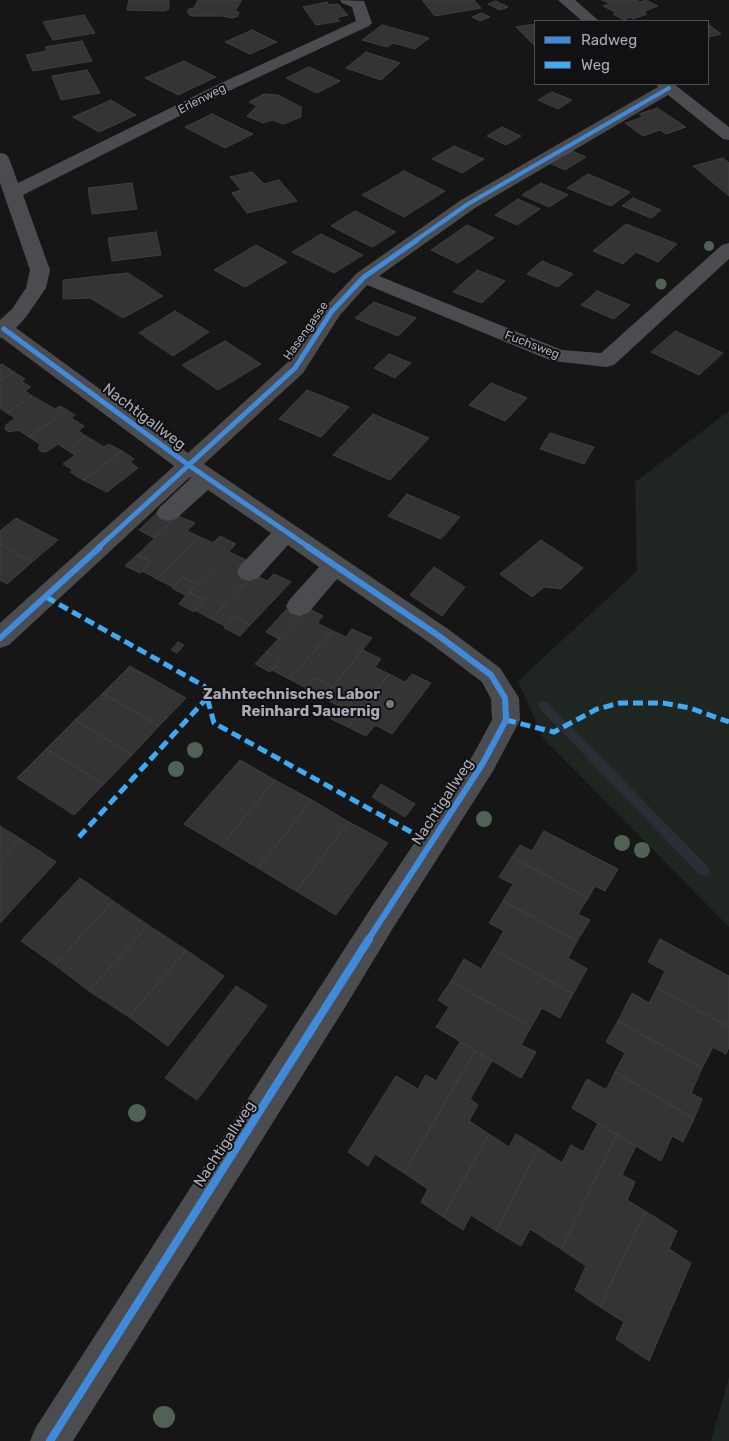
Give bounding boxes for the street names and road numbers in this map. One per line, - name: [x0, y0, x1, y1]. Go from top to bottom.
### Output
- street label: Erlenweg: [176, 81, 228, 117]
- street label: Hasengasse: [281, 299, 331, 363]
- street label: Fuchsweg: [503, 328, 561, 362]
- street label: Nachtigallweg: [99, 380, 189, 454]
- street label: Nachtigallweg: [408, 755, 478, 849]
- street label: Nachtigallweg: [190, 1097, 260, 1191]

